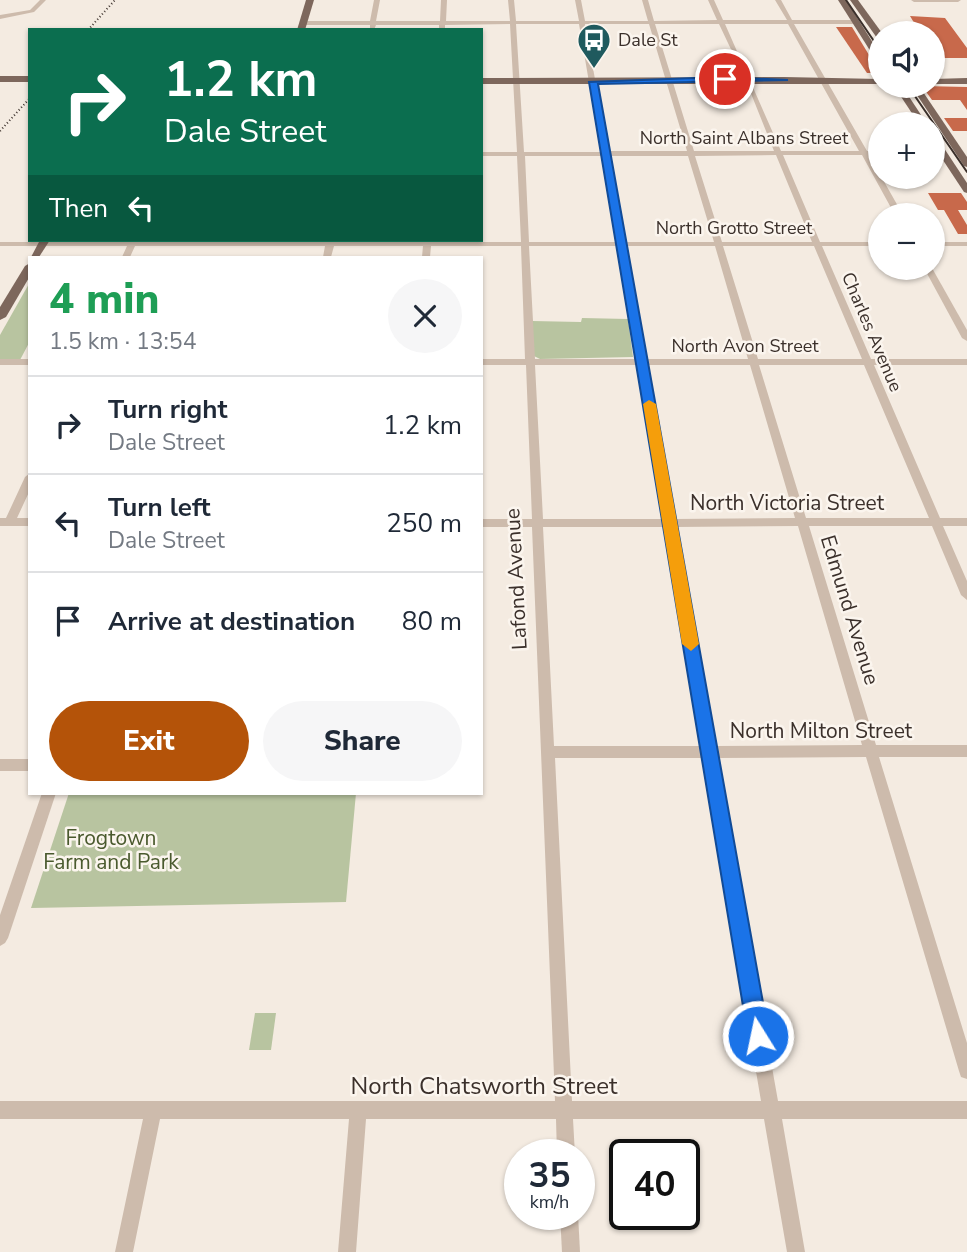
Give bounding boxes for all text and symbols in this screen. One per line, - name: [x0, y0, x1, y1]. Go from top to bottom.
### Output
- bus stop icon: Dale St: [575, 21, 613, 70]
- map controls: [868, 21, 945, 280]
- button: sound: [868, 21, 945, 98]
- place label: Dale St: [618, 28, 678, 52]
- text: 1.2 km: [164, 46, 317, 113]
- pin: [695, 49, 755, 109]
- icon: right: [49, 56, 140, 147]
- icon: arrive: [706, 60, 744, 98]
- text: Dale Street: [164, 110, 327, 153]
- button: +: [868, 112, 945, 189]
- street label: North Saint Albans Street: [640, 126, 849, 150]
- icon: left: [122, 189, 160, 227]
- text: Then: [49, 191, 108, 226]
- button: −: [868, 203, 945, 280]
- street label: North Grotto Street: [656, 216, 813, 240]
- street label: Charles Avenue: [836, 269, 908, 395]
- text: 4 min: [49, 271, 159, 328]
- button: close: [388, 279, 462, 353]
- text: 1.5 km · 13:54: [49, 326, 196, 357]
- street label: North Avon Street: [671, 334, 819, 358]
- text: Turn right: [108, 392, 227, 427]
- icon: right: [49, 406, 87, 444]
- text: 1.2 km: [383, 408, 462, 443]
- text: Dale Street: [108, 427, 225, 458]
- street label: North Victoria Street: [690, 489, 885, 517]
- text: Turn left: [108, 490, 211, 525]
- icon: left: [49, 504, 87, 542]
- text: 250 m: [386, 506, 462, 541]
- street label: Lafond Avenue: [498, 507, 534, 651]
- text: Dale Street: [108, 525, 225, 556]
- street label: Edmund Avenue: [814, 532, 886, 688]
- icon: arrive: [49, 602, 87, 640]
- text: Arrive at destination: [108, 604, 355, 639]
- text: 80 m: [402, 604, 462, 639]
- button: Exit: [49, 701, 249, 781]
- button: Share: [263, 701, 462, 781]
- street label: North Milton Street: [730, 717, 913, 745]
- park label: Frogtown Farm and Park: [43, 824, 179, 876]
- position arrow: [721, 999, 795, 1073]
- street label: North Chatsworth Street: [351, 1070, 618, 1102]
- speed limit sign: 40: [609, 1139, 700, 1230]
- text: 35: [528, 1152, 571, 1199]
- text: km/h: [530, 1190, 569, 1214]

